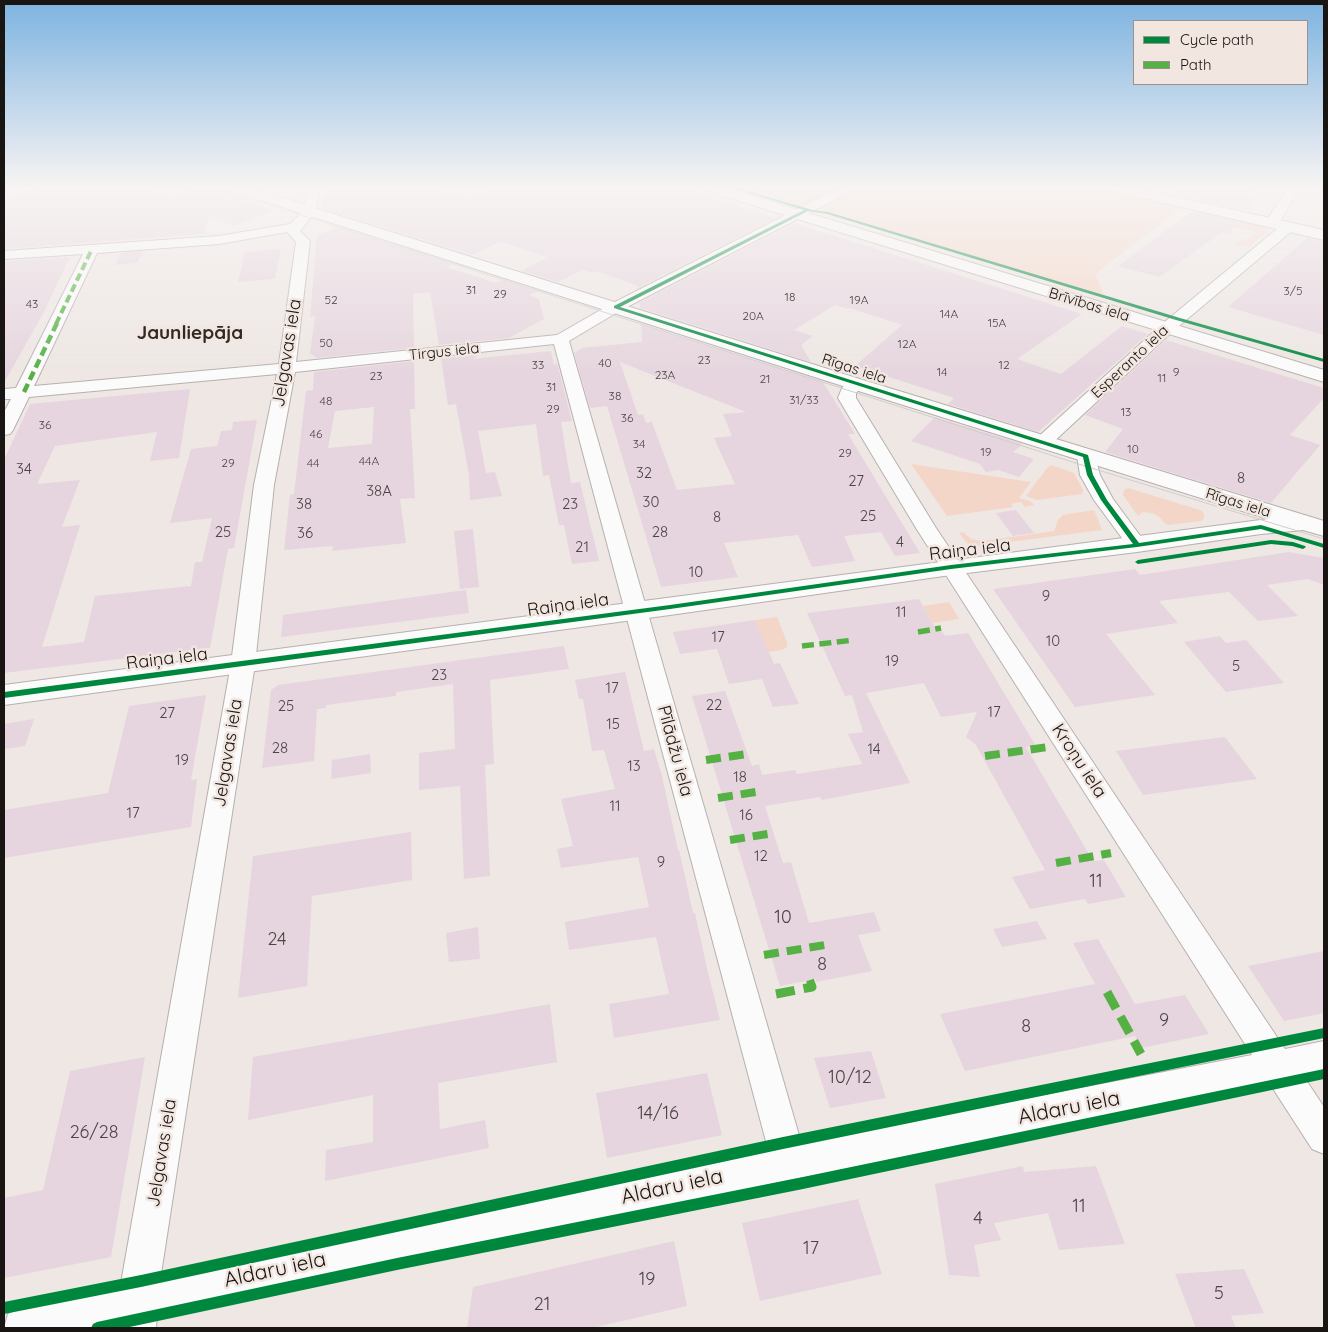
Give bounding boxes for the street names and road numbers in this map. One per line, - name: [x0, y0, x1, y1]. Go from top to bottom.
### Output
- street label: Brīvības iela: [1046, 284, 1132, 326]
- street label: Jelgavas iela: [268, 297, 306, 409]
- street label: Esperanto iela: [1088, 322, 1172, 402]
- street label: Tirgus iela: [408, 339, 480, 365]
- street label: Rīgas iela: [819, 350, 889, 388]
- street label: Rīgas iela: [1203, 485, 1273, 521]
- street label: Raiņa iela: [928, 534, 1012, 566]
- street label: Raiņa iela: [526, 589, 610, 621]
- street label: Raiņa iela: [125, 643, 209, 675]
- street label: Jelgavas iela: [209, 697, 247, 809]
- street label: Pīlādžu iela: [652, 703, 698, 799]
- street label: Kroņu iela: [1047, 720, 1111, 802]
- street label: Aldaru iela: [1016, 1086, 1122, 1130]
- street label: Jelgavas iela: [143, 1097, 181, 1209]
- street label: Aldaru iela: [619, 1164, 725, 1210]
- street label: Aldaru iela: [222, 1247, 328, 1293]

